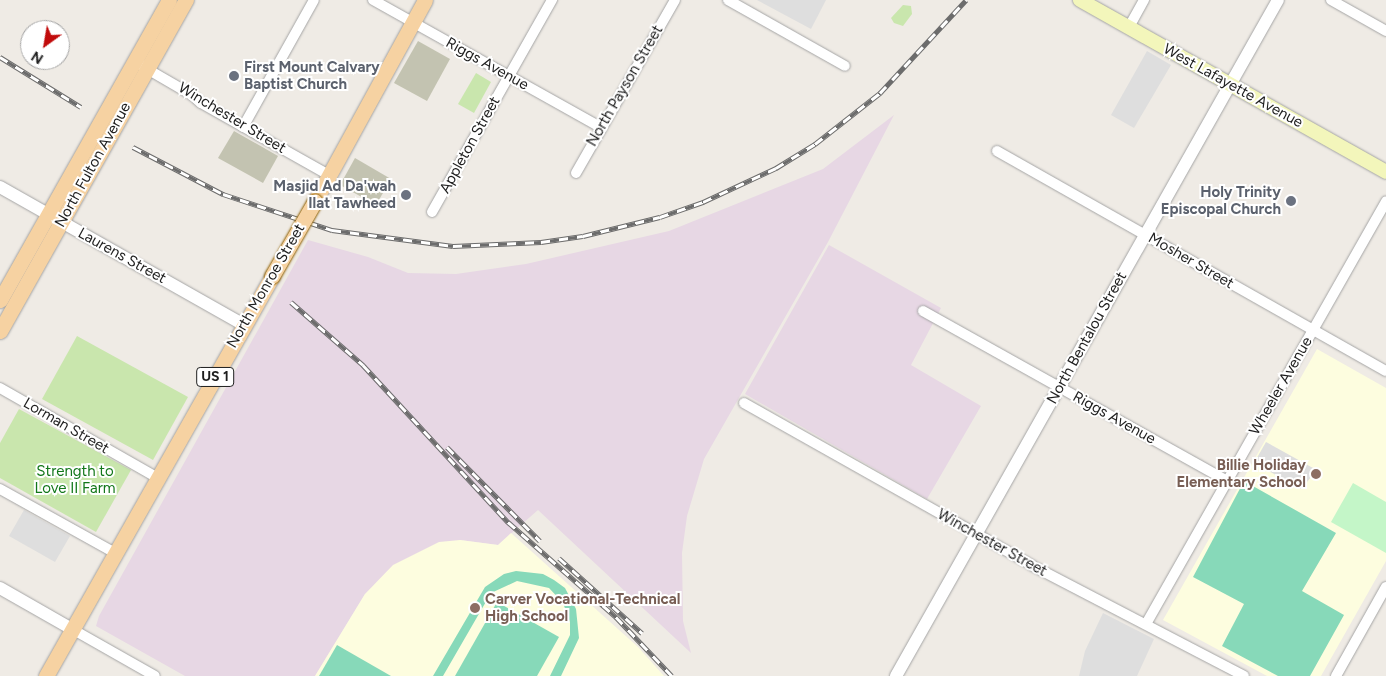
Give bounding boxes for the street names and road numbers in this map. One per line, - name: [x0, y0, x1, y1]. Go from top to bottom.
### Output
- street label: North Payson Street: [583, 22, 667, 150]
- street label: Riggs Avenue: [442, 34, 532, 94]
- street label: West Lafayette Avenue: [1160, 40, 1306, 132]
- street label: Winchester Street: [175, 79, 289, 157]
- street label: Appleton Street: [436, 94, 504, 196]
- street label: North Fulton Avenue: [51, 99, 135, 231]
- street label: North Monroe Street: [223, 221, 309, 351]
- street label: Laurens Street: [75, 224, 169, 288]
- street label: Mosher Street: [1145, 229, 1237, 293]
- street label: North Bentalou Street: [1043, 269, 1131, 407]
- street label: Wheeler Avenue: [1246, 334, 1316, 438]
- road number: US 1: [195, 366, 235, 388]
- street label: Riggs Avenue: [1069, 388, 1159, 448]
- street label: Lorman Street: [20, 394, 112, 458]
- street label: Winchester Street: [934, 505, 1050, 581]

